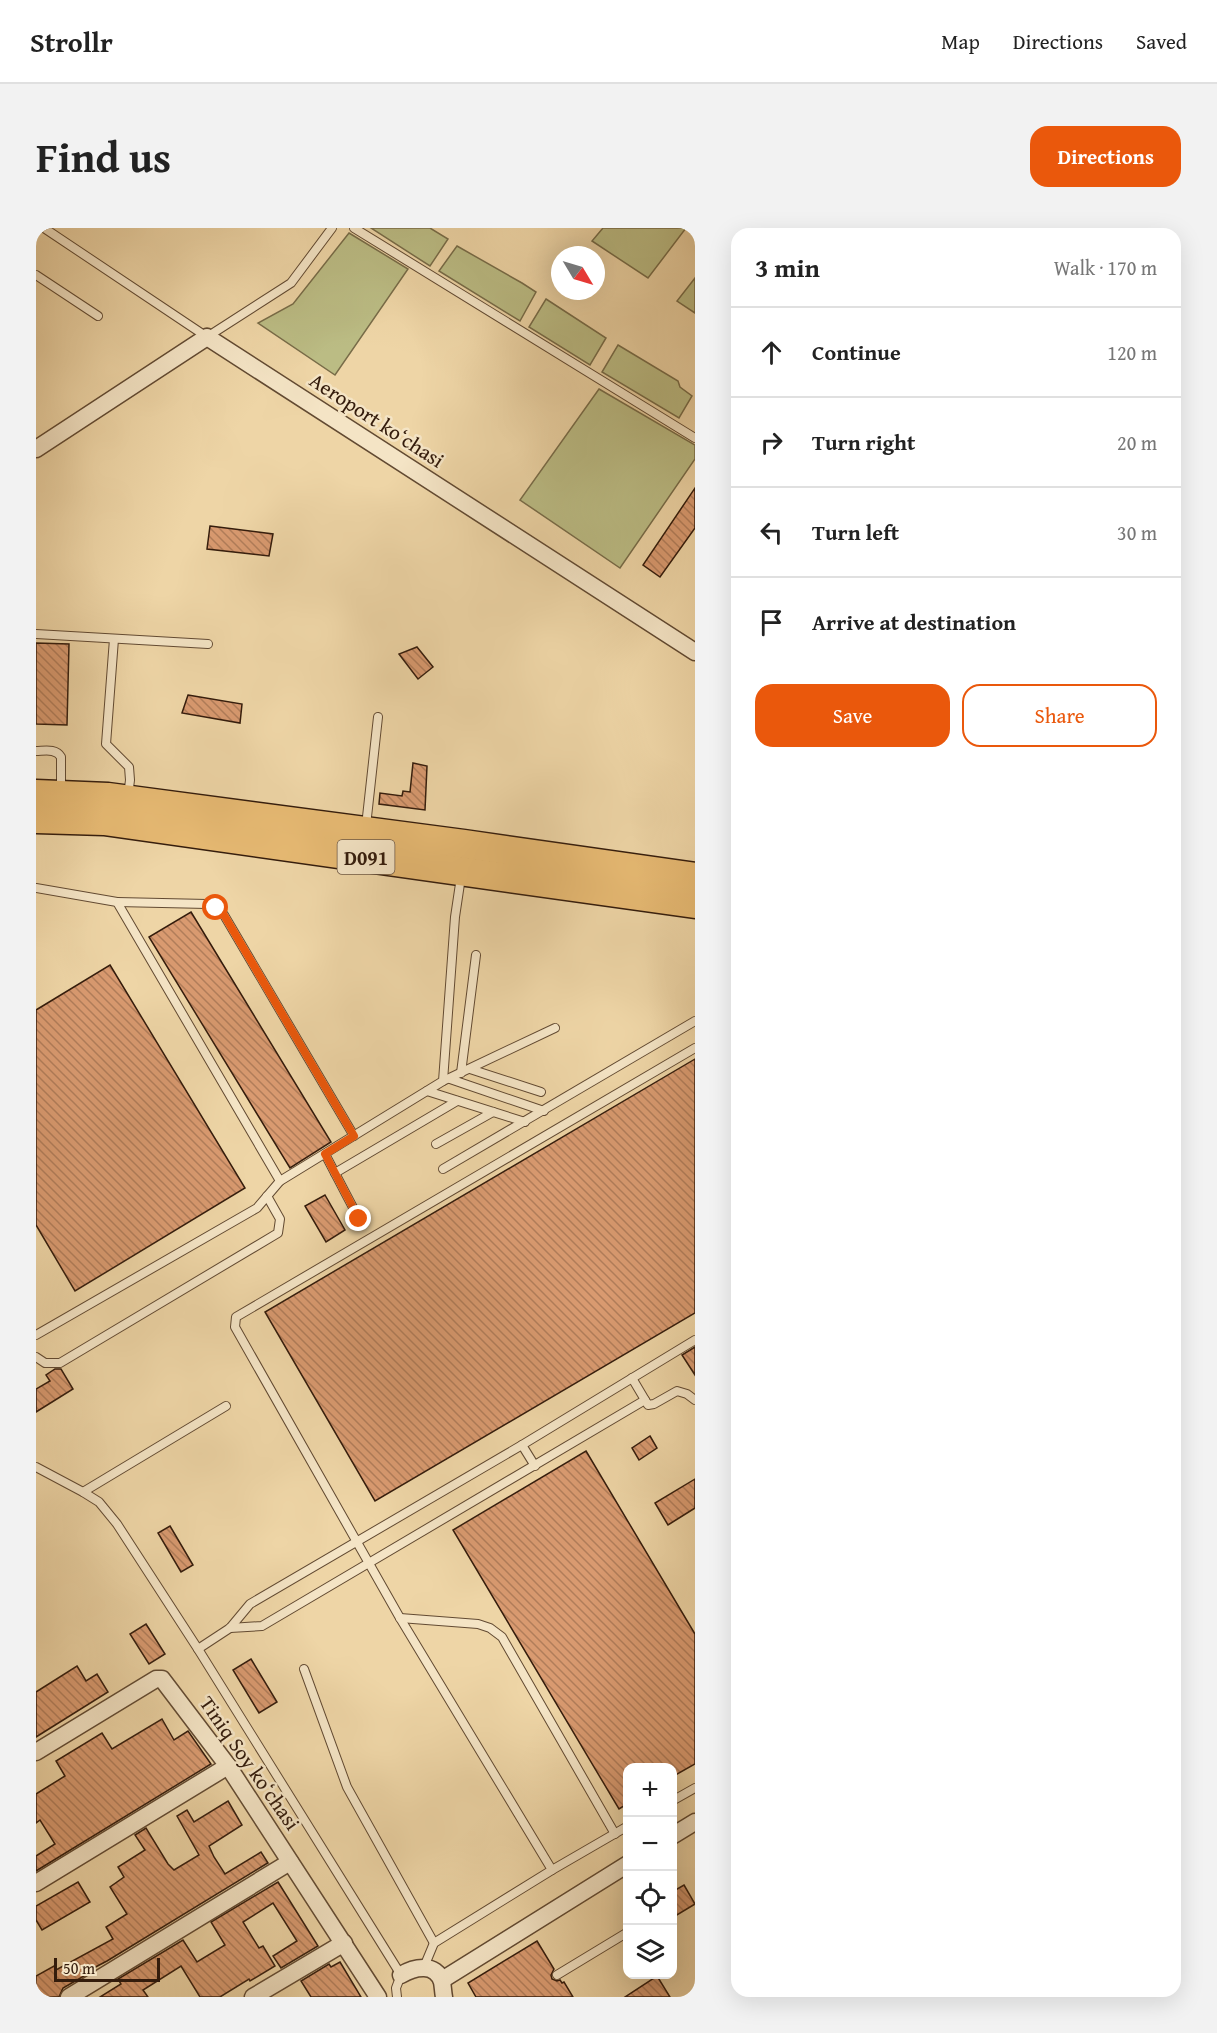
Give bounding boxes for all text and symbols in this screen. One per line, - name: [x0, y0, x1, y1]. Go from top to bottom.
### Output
- text: Strollr: [30, 21, 113, 62]
- text: Map: [941, 26, 980, 57]
- text: Directions: [1013, 26, 1103, 57]
- text: Saved: [1136, 26, 1187, 57]
- text: Find us: [36, 126, 171, 187]
- button: Directions: [1030, 126, 1181, 187]
- north arrow: [551, 246, 605, 300]
- text: 3 min: [755, 248, 820, 287]
- text: Walk · 170 m: [1054, 253, 1157, 282]
- icon: ahead: [755, 336, 788, 369]
- text: Continue: [812, 336, 901, 368]
- text: 120 m: [1107, 338, 1157, 367]
- street label: Aeroport koʻchasi: [304, 365, 451, 475]
- icon: right: [755, 426, 788, 459]
- text: Turn right: [812, 426, 915, 458]
- text: 20 m: [1117, 428, 1157, 457]
- icon: left: [755, 516, 788, 549]
- text: Turn left: [812, 516, 899, 548]
- text: 30 m: [1117, 518, 1157, 547]
- icon: arrive: [755, 606, 788, 639]
- text: Arrive at destination: [812, 606, 1016, 638]
- button: Save: [755, 684, 950, 747]
- button: Share: [962, 684, 1157, 747]
- road number: D091: [338, 840, 394, 874]
- route start: [202, 894, 228, 920]
- route end: [345, 1205, 371, 1231]
- street label: Tiniq Soy koʻchasi: [192, 1690, 308, 1837]
- map controls: [623, 1763, 677, 1979]
- button: +: [623, 1763, 677, 1817]
- button: −: [623, 1817, 677, 1871]
- button: locate: [623, 1871, 677, 1925]
- button: layers: [623, 1925, 677, 1979]
- scale bar: [54, 1955, 160, 1982]
- text: 50 m: [63, 1956, 95, 1980]

